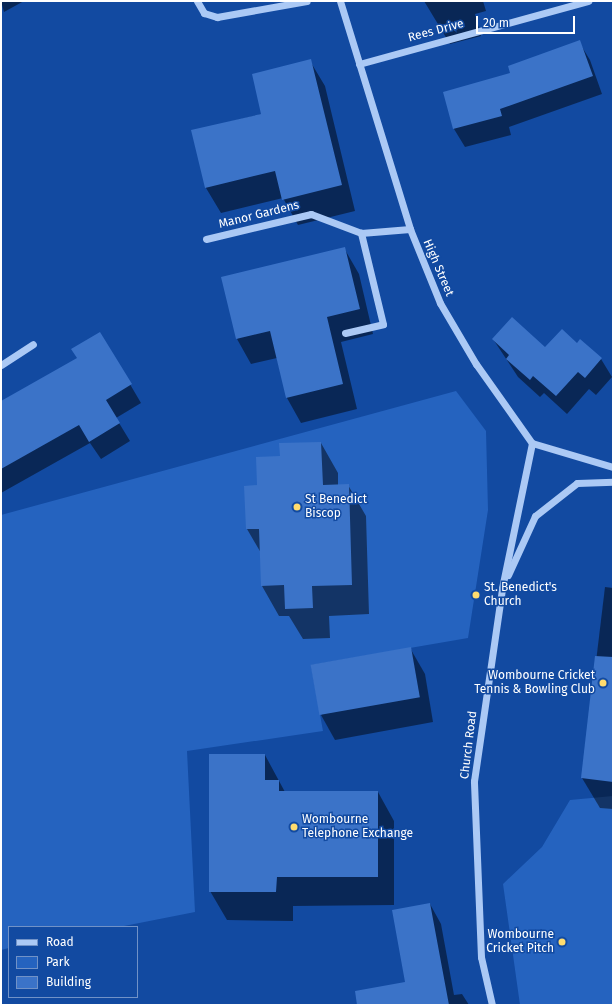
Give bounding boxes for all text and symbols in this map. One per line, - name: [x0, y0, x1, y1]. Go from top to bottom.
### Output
- scale bar: [478, 8, 577, 34]
- text: 20 m: [483, 16, 509, 30]
- street label: Rees Drive: [407, 17, 465, 45]
- street label: Manor Gardens: [217, 198, 301, 232]
- street label: High Street: [420, 237, 456, 299]
- place label: St Benedict Biscop: [305, 493, 367, 521]
- marker: St Benedict Biscop: [292, 502, 302, 512]
- place label: St. Benedict's Church: [484, 581, 557, 609]
- marker: St. Benedict's Church: [471, 590, 481, 600]
- place label: Wombourne Cricket Tennis & Bowling Club: [474, 669, 595, 697]
- marker: Wombourne Cricket Tennis & Bowling Club: [598, 678, 608, 688]
- street label: Church Road: [458, 710, 480, 780]
- place label: Wombourne Telephone Exchange: [302, 813, 413, 841]
- marker: Wombourne Telephone Exchange: [289, 822, 299, 832]
- legend: [8, 926, 138, 998]
- place label: Wombourne Cricket Pitch: [486, 928, 554, 956]
- text: Road: [46, 935, 74, 949]
- marker: Wombourne Cricket Pitch: [557, 937, 567, 947]
- text: Park: [46, 955, 70, 969]
- text: Building: [46, 975, 91, 989]

